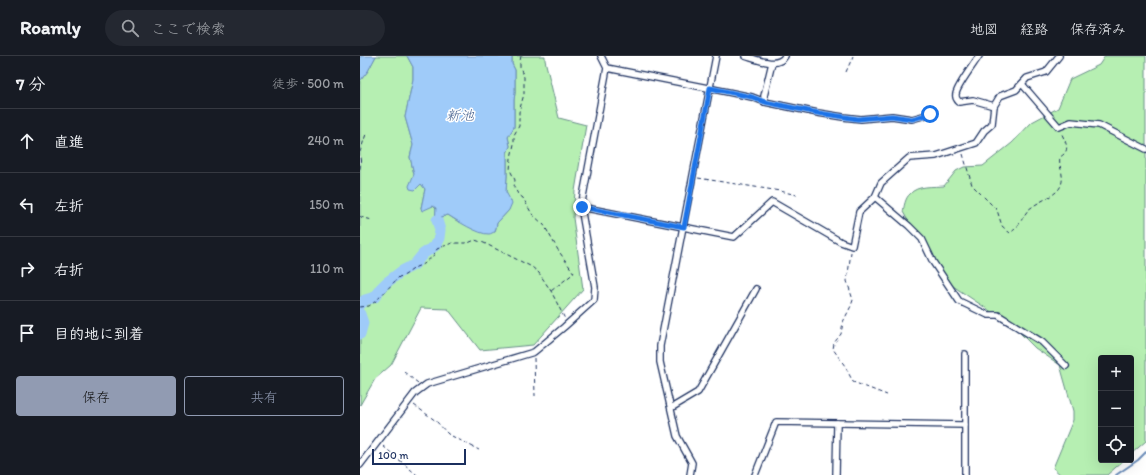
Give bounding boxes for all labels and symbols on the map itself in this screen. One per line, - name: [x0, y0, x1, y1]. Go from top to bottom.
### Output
- route start: [921, 105, 939, 123]
- water label: 新池: [446, 107, 475, 124]
- route end: [573, 198, 591, 216]
- scale bar: [372, 447, 466, 466]

